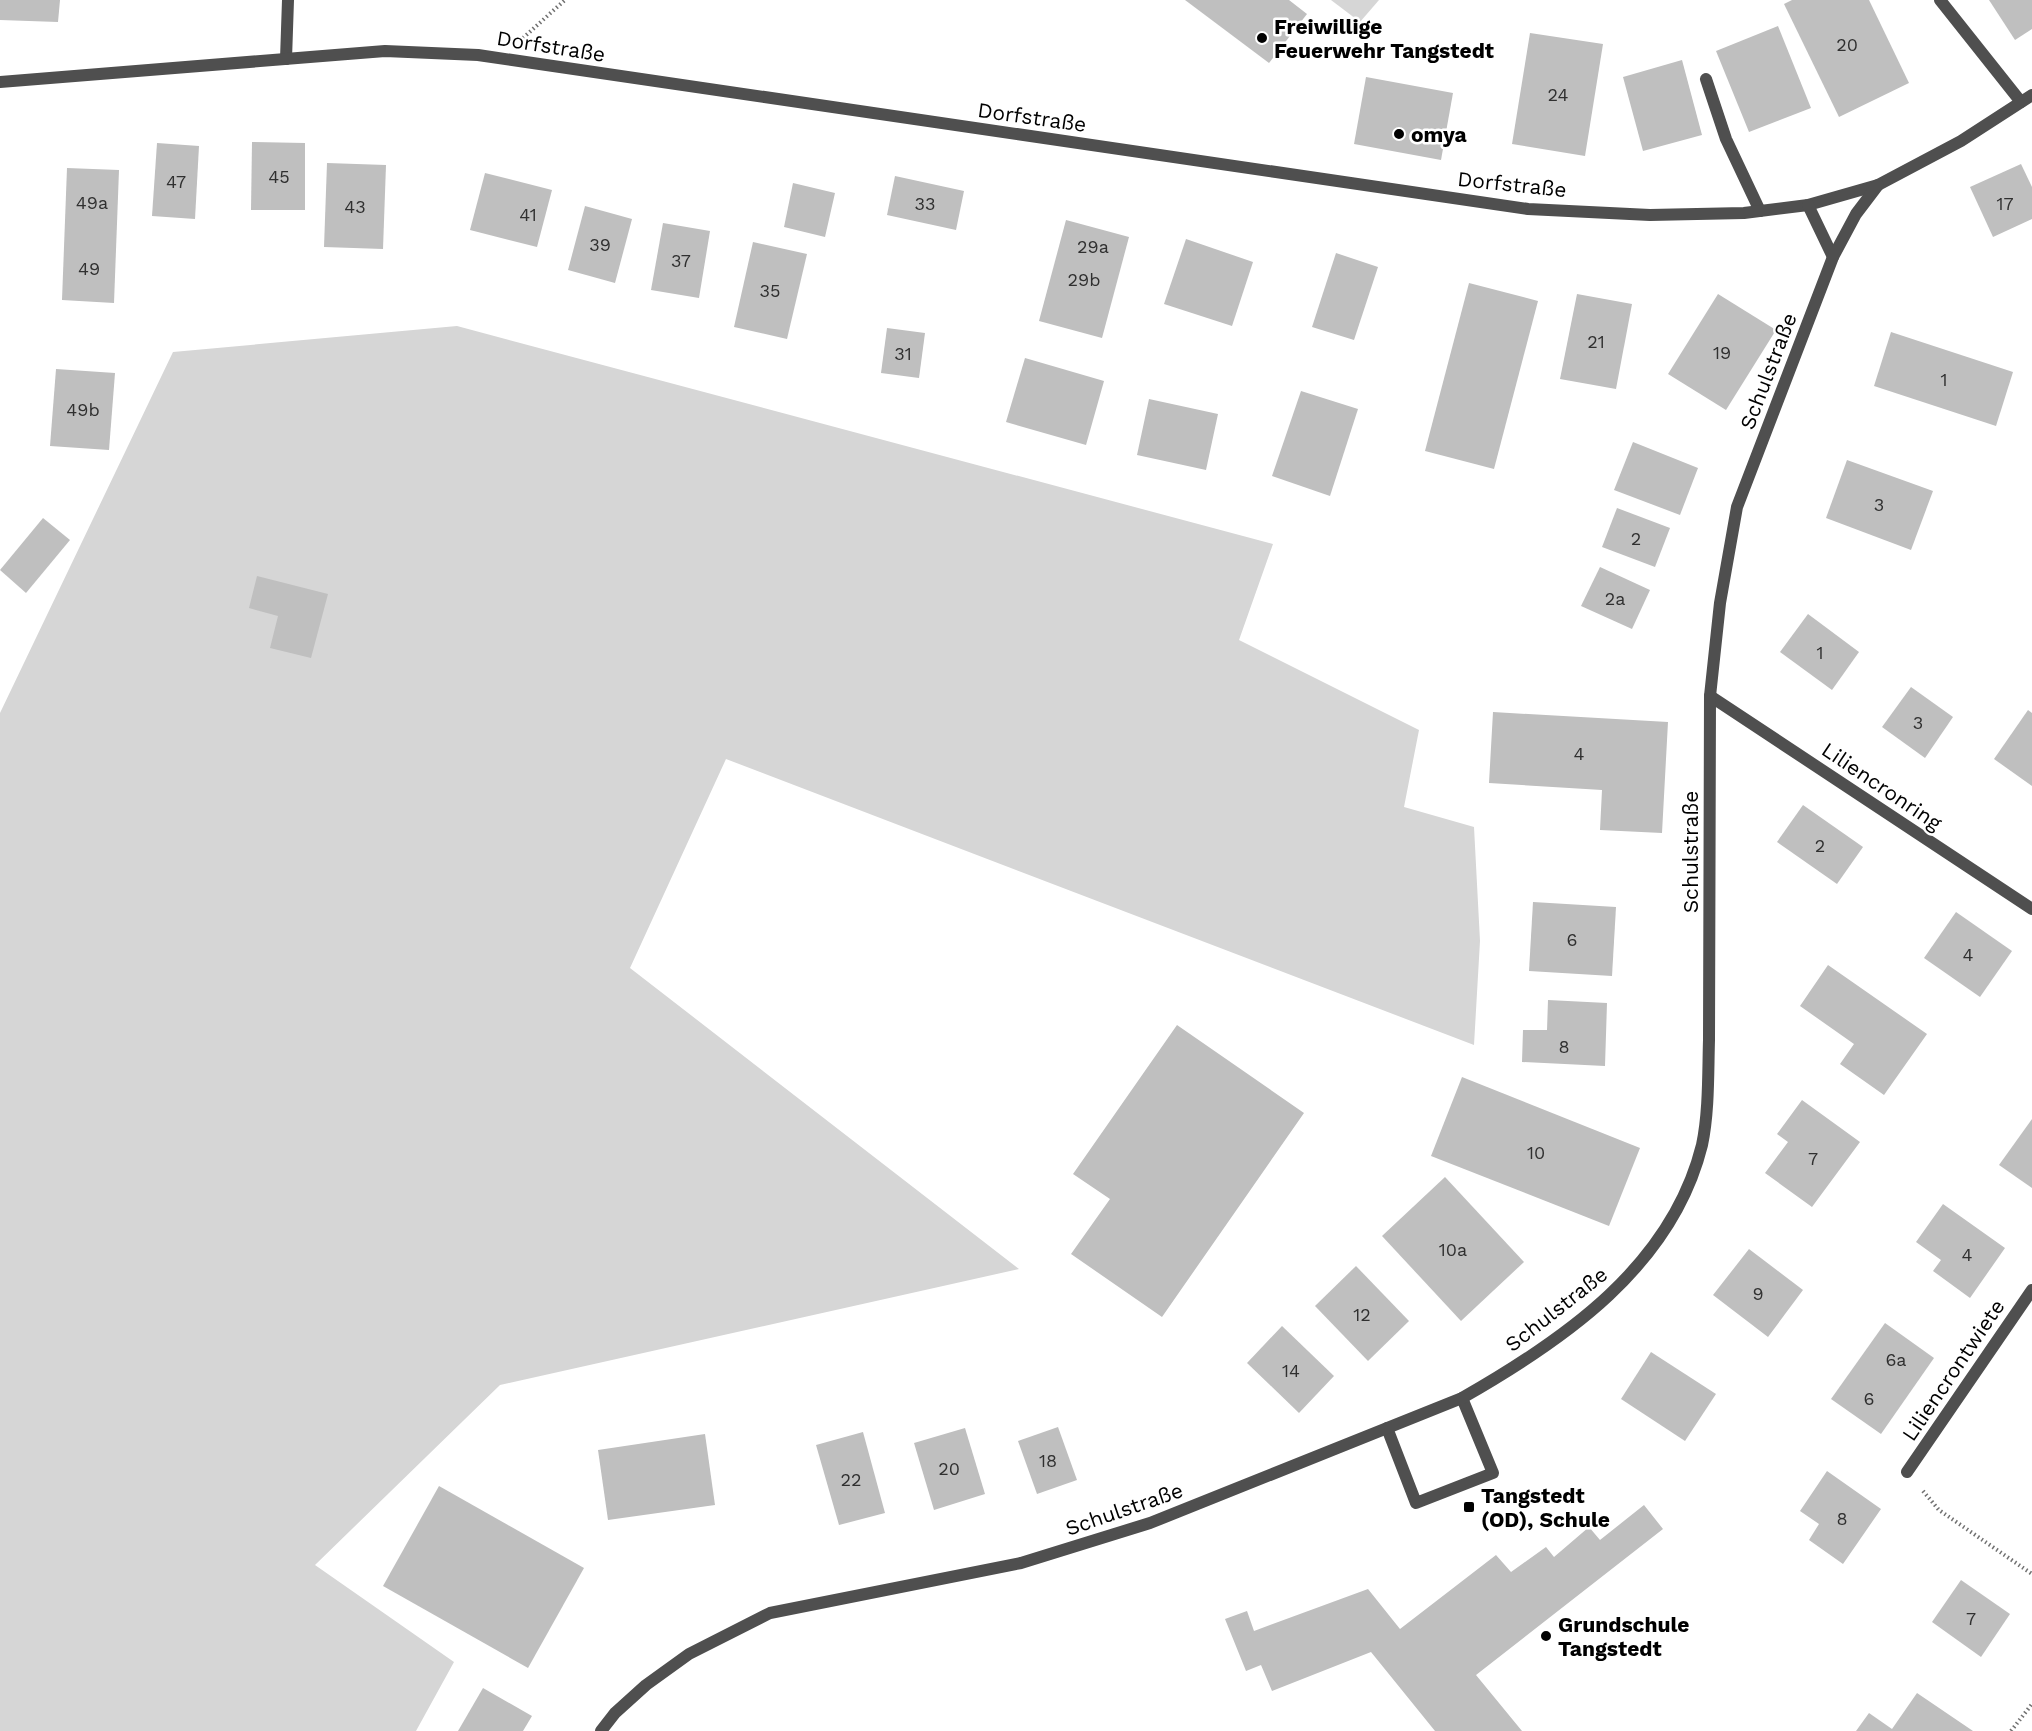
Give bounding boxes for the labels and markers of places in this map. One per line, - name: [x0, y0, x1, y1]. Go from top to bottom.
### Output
- place label: Freiwillige Feuerwehr Tangstedt: [1274, 14, 1494, 63]
- marker: Freiwillige Feuerwehr Tangstedt: [1255, 31, 1269, 45]
- place label: omya: [1411, 122, 1467, 147]
- marker: omya: [1392, 127, 1406, 141]
- place label: Tangstedt (OD), Schule: [1481, 1483, 1610, 1532]
- marker: Tangstedt (OD), Schule: [1462, 1500, 1476, 1514]
- place label: Grundschule Tangstedt: [1558, 1612, 1689, 1661]
- marker: Grundschule Tangstedt: [1539, 1629, 1553, 1643]

